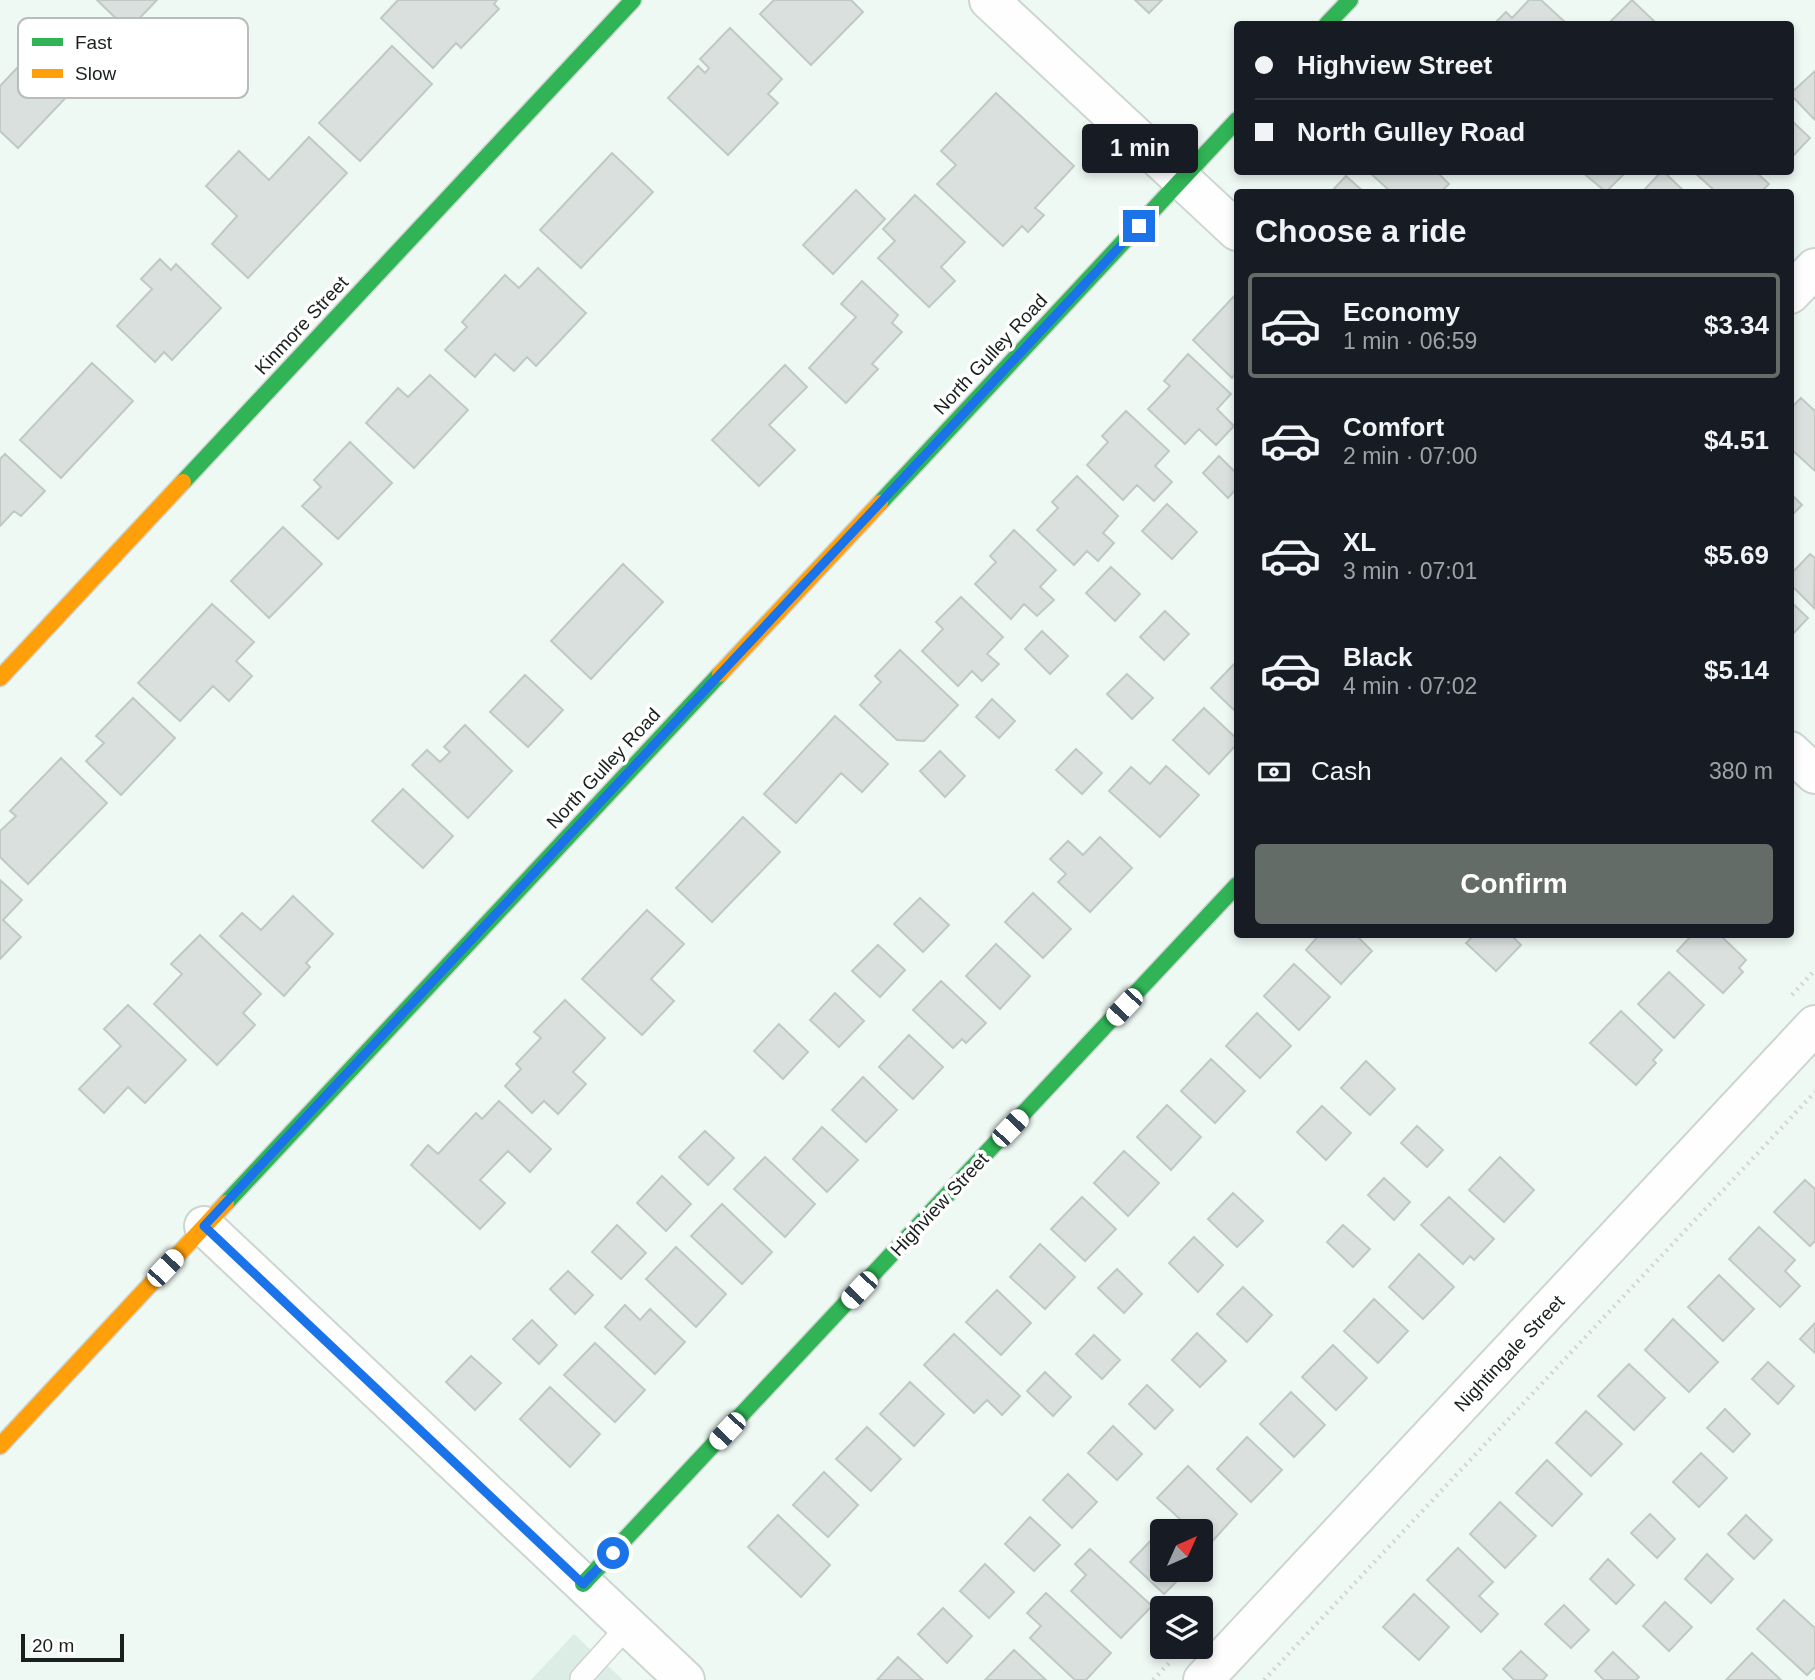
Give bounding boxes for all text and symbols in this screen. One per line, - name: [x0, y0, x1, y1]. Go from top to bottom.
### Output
- legend: [18, 18, 248, 98]
- text: Fast: [75, 32, 113, 53]
- text: Highview Street: [1297, 50, 1492, 80]
- text: Slow: [75, 63, 116, 84]
- text: North Gulley Road: [1297, 117, 1525, 147]
- callout: 1 min: [1081, 124, 1197, 174]
- text: 1 min: [1110, 135, 1170, 161]
- route end: [1123, 210, 1155, 242]
- text: Choose a ride: [1255, 213, 1467, 249]
- street label: Kinmore Street: [250, 271, 353, 379]
- street label: North Gulley Road: [929, 290, 1051, 419]
- icon: car: [1259, 294, 1322, 357]
- text: Economy: [1343, 297, 1460, 327]
- text: $3.34: [1704, 310, 1769, 340]
- text: 1 min · 06:59: [1343, 328, 1477, 354]
- icon: car: [1259, 409, 1322, 472]
- text: Comfort: [1343, 412, 1444, 442]
- text: $4.51: [1704, 425, 1769, 455]
- text: 2 min · 07:00: [1343, 443, 1477, 469]
- icon: car: [1259, 524, 1322, 587]
- text: XL: [1343, 527, 1376, 557]
- text: $5.69: [1704, 540, 1769, 570]
- text: 3 min · 07:01: [1343, 558, 1477, 584]
- icon: car: [1259, 639, 1322, 702]
- text: Black: [1343, 642, 1412, 672]
- text: $5.14: [1704, 655, 1769, 685]
- text: 4 min · 07:02: [1343, 673, 1477, 699]
- street label: North Gulley Road: [542, 704, 664, 833]
- icon: cash: [1255, 753, 1293, 791]
- text: Cash: [1311, 756, 1372, 786]
- text: 380 m: [1709, 758, 1773, 784]
- button: Confirm: [1255, 844, 1773, 924]
- car: [1102, 984, 1147, 1030]
- car: [988, 1105, 1033, 1151]
- street label: Highview Street: [886, 1148, 993, 1260]
- car: [143, 1245, 188, 1291]
- car: [837, 1267, 882, 1313]
- street label: Nightingale Street: [1450, 1290, 1569, 1416]
- car: [705, 1408, 750, 1454]
- north arrow: [1150, 1519, 1213, 1582]
- map controls: [1150, 1519, 1213, 1659]
- route start: [597, 1537, 629, 1569]
- button: layers: [1150, 1596, 1213, 1659]
- scale bar: [21, 1631, 124, 1663]
- text: 20 m: [32, 1635, 74, 1656]

